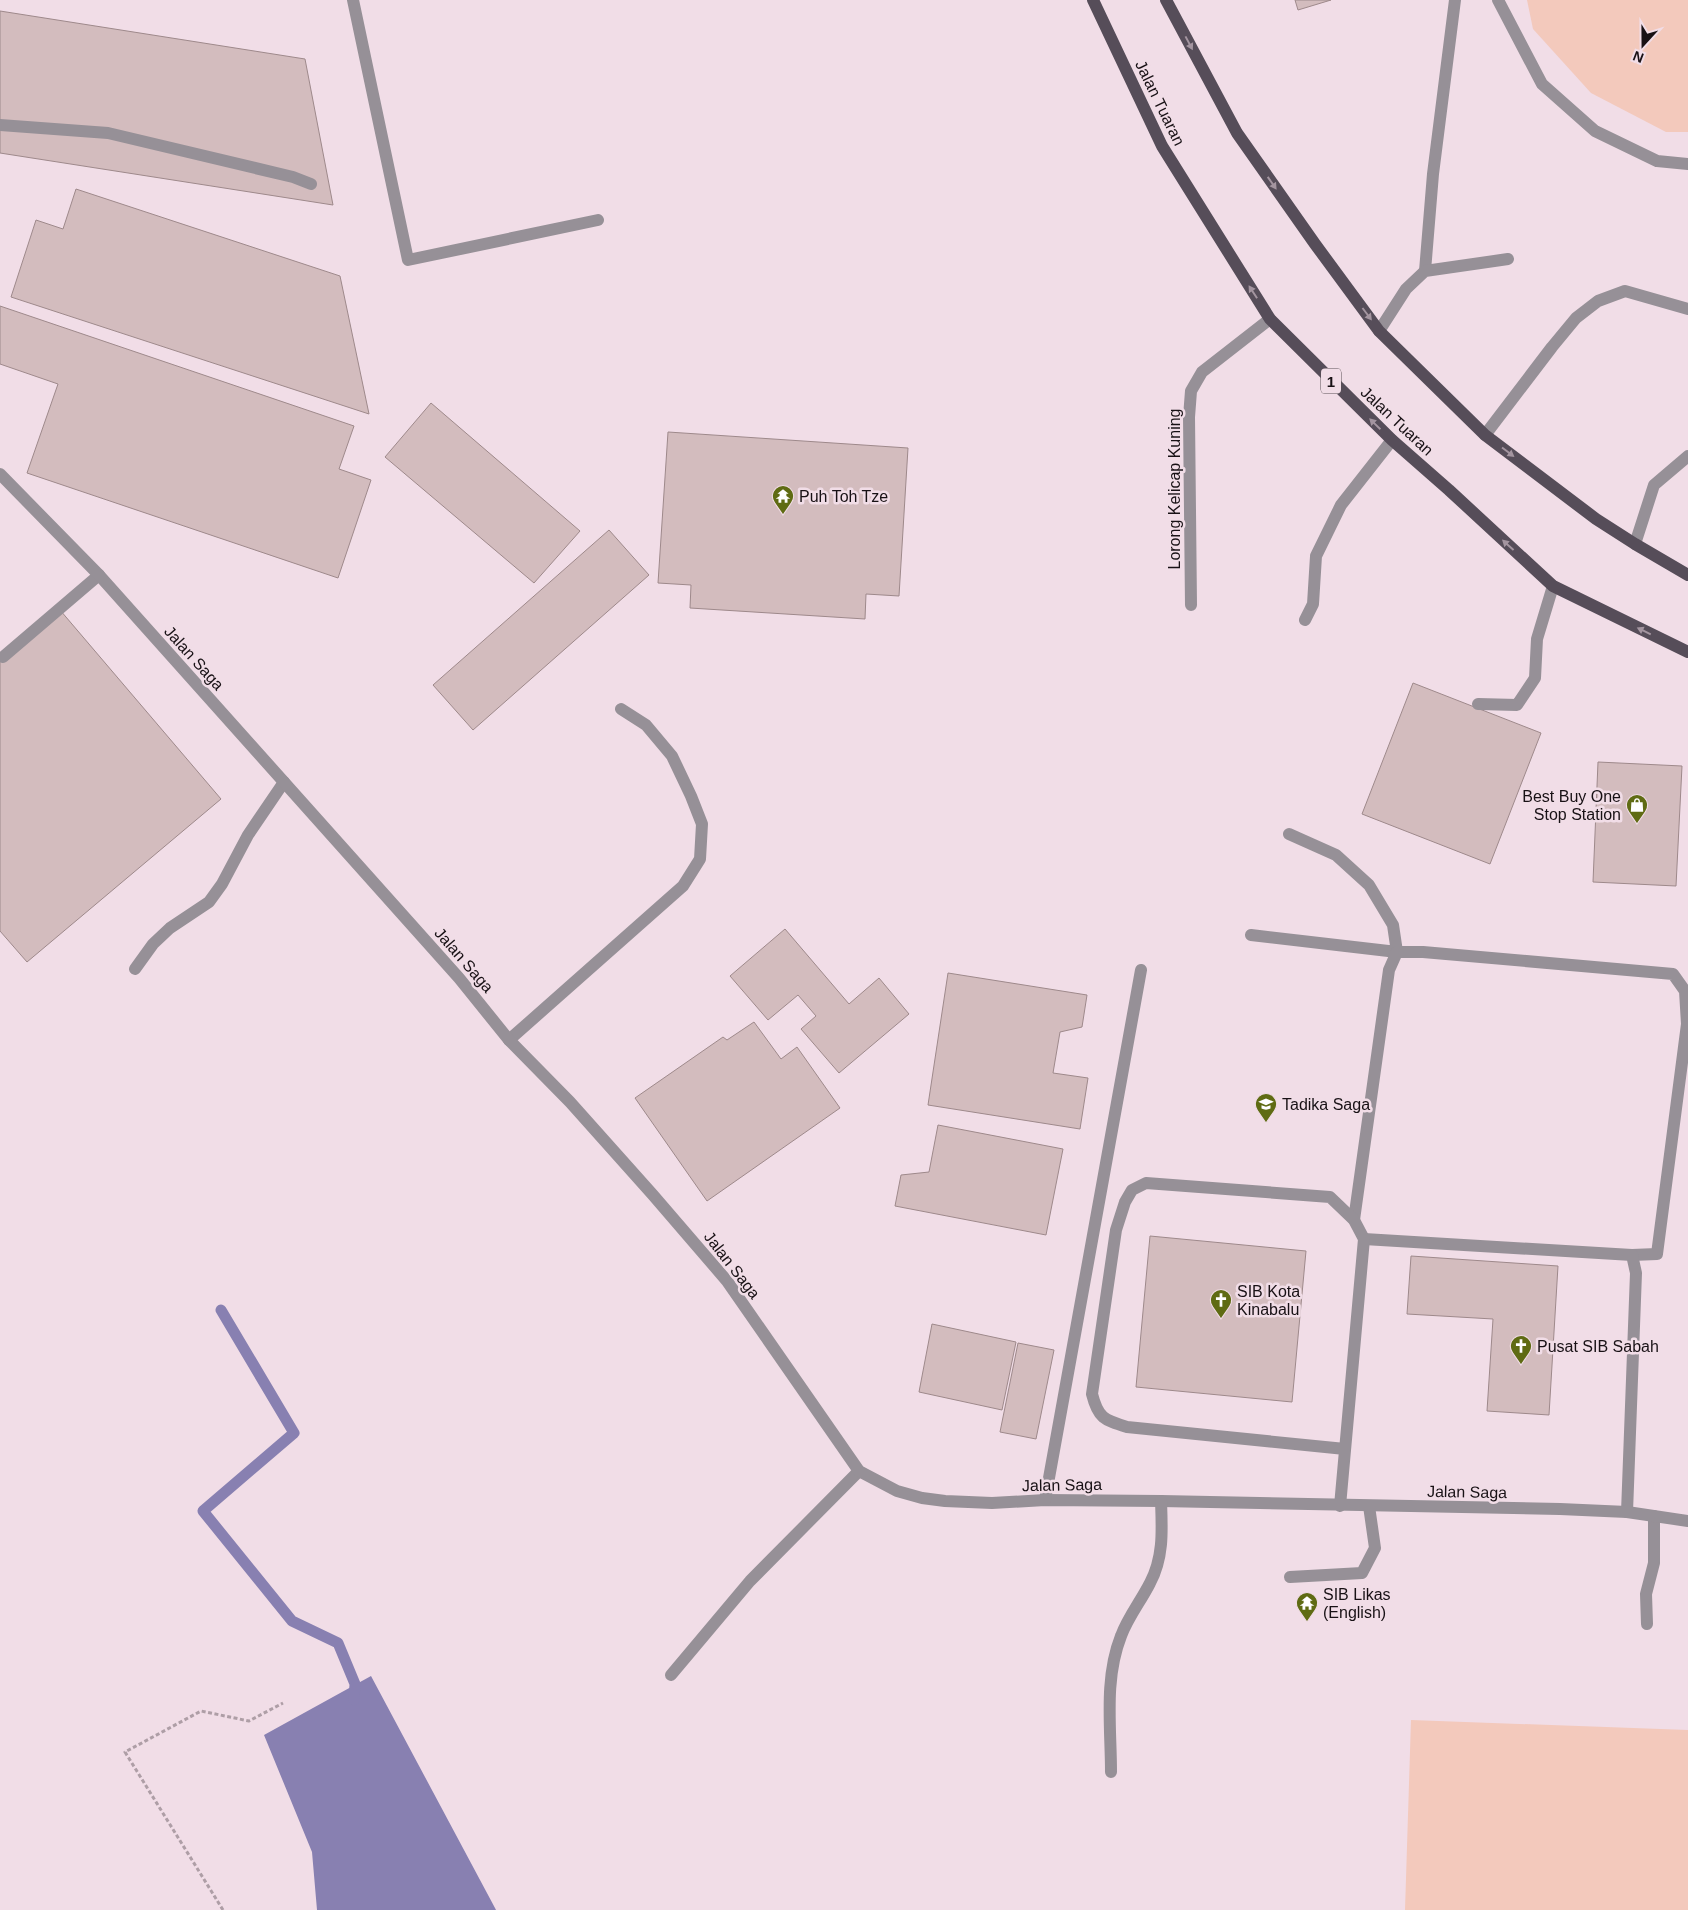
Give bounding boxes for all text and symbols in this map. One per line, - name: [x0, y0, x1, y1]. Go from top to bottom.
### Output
- north arrow: [1618, 20, 1668, 70]
- one-way arrow: [1185, 36, 1193, 50]
- text: N: [1631, 48, 1646, 66]
- street label: Jalan Tuaran: [1132, 58, 1188, 148]
- one-way arrow: [1267, 176, 1277, 189]
- one-way arrow: [1248, 286, 1258, 299]
- one-way arrow: [1362, 307, 1372, 321]
- road number: 1: [1321, 368, 1341, 394]
- street label: Jalan Tuaran: [1357, 383, 1437, 459]
- street label: Lorong Kelicap Kuning: [1166, 408, 1183, 570]
- one-way arrow: [1369, 418, 1381, 430]
- one-way arrow: [1501, 447, 1515, 457]
- temple icon: Puh Toh Tze: [771, 484, 795, 515]
- place label: Puh Toh Tze: [799, 488, 888, 505]
- one-way arrow: [1501, 540, 1514, 551]
- street label: Jalan Saga: [161, 623, 227, 694]
- one-way arrow: [1637, 627, 1651, 635]
- place label: Best Buy One Stop Station: [1522, 788, 1621, 823]
- shop icon: Best Buy One Stop Station: [1625, 793, 1649, 824]
- street label: Jalan Saga: [431, 924, 497, 996]
- school or university icon: Tadika Saga: [1254, 1092, 1278, 1123]
- place label: Tadika Saga: [1282, 1096, 1370, 1113]
- street label: Jalan Saga: [701, 1228, 763, 1302]
- place label: SIB Kota Kinabalu: [1237, 1283, 1300, 1318]
- church icon: SIB Kota Kinabalu: [1209, 1288, 1233, 1319]
- church icon: Pusat SIB Sabah: [1509, 1334, 1533, 1365]
- place label: Pusat SIB Sabah: [1537, 1338, 1659, 1355]
- street label: Jalan Saga: [1022, 1476, 1102, 1494]
- street label: Jalan Saga: [1427, 1483, 1507, 1501]
- place label: SIB Likas (English): [1323, 1586, 1391, 1621]
- temple icon: SIB Likas (English): [1295, 1591, 1319, 1622]

